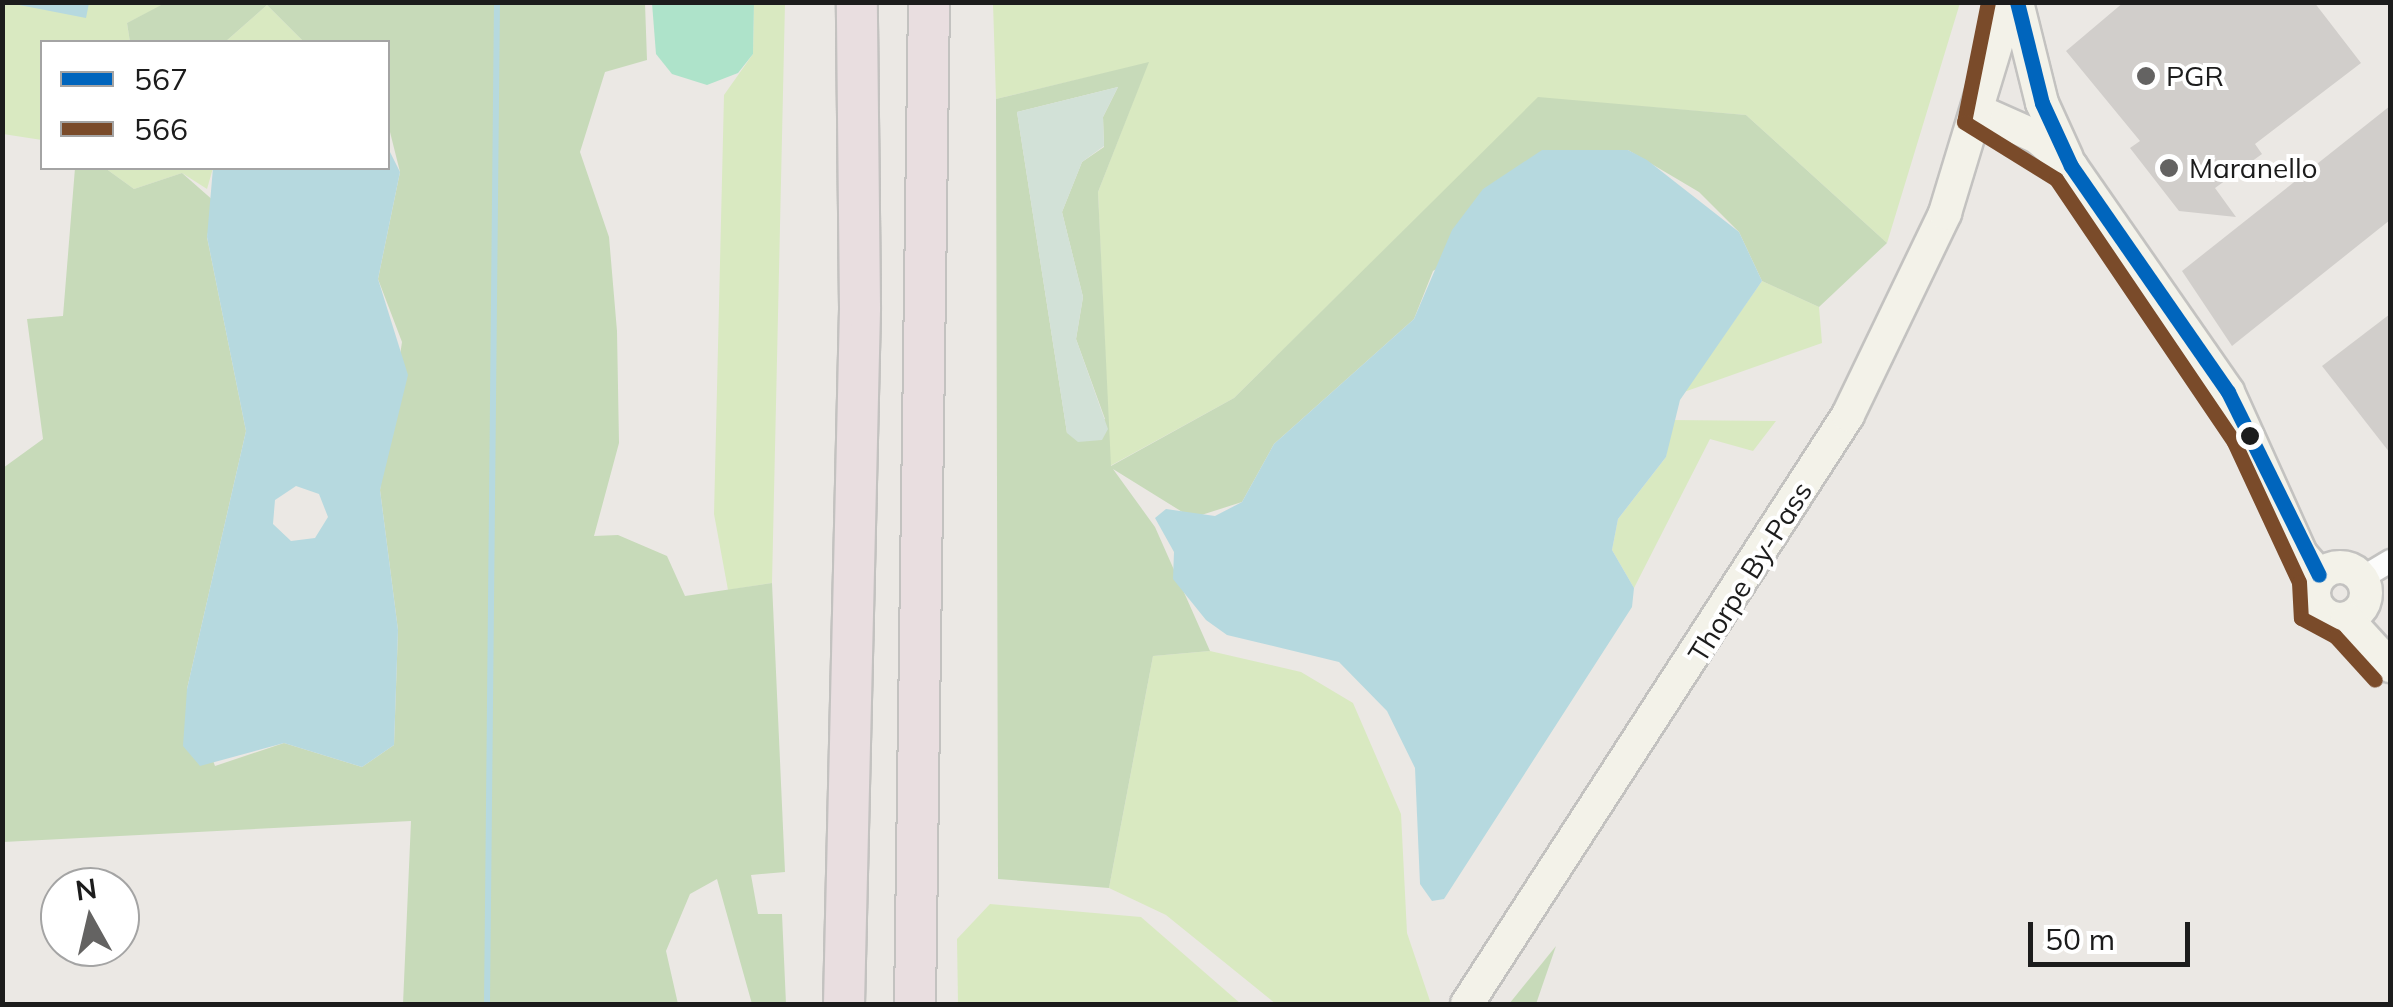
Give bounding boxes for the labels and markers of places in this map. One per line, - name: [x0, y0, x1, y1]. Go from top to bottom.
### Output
- place label: PGR: [2166, 59, 2224, 93]
- marker: PGR: [2135, 65, 2157, 87]
- place label: Maranello: [2189, 151, 2318, 185]
- marker: Maranello: [2158, 157, 2180, 179]
- unlabelled marker: [2240, 426, 2260, 446]

